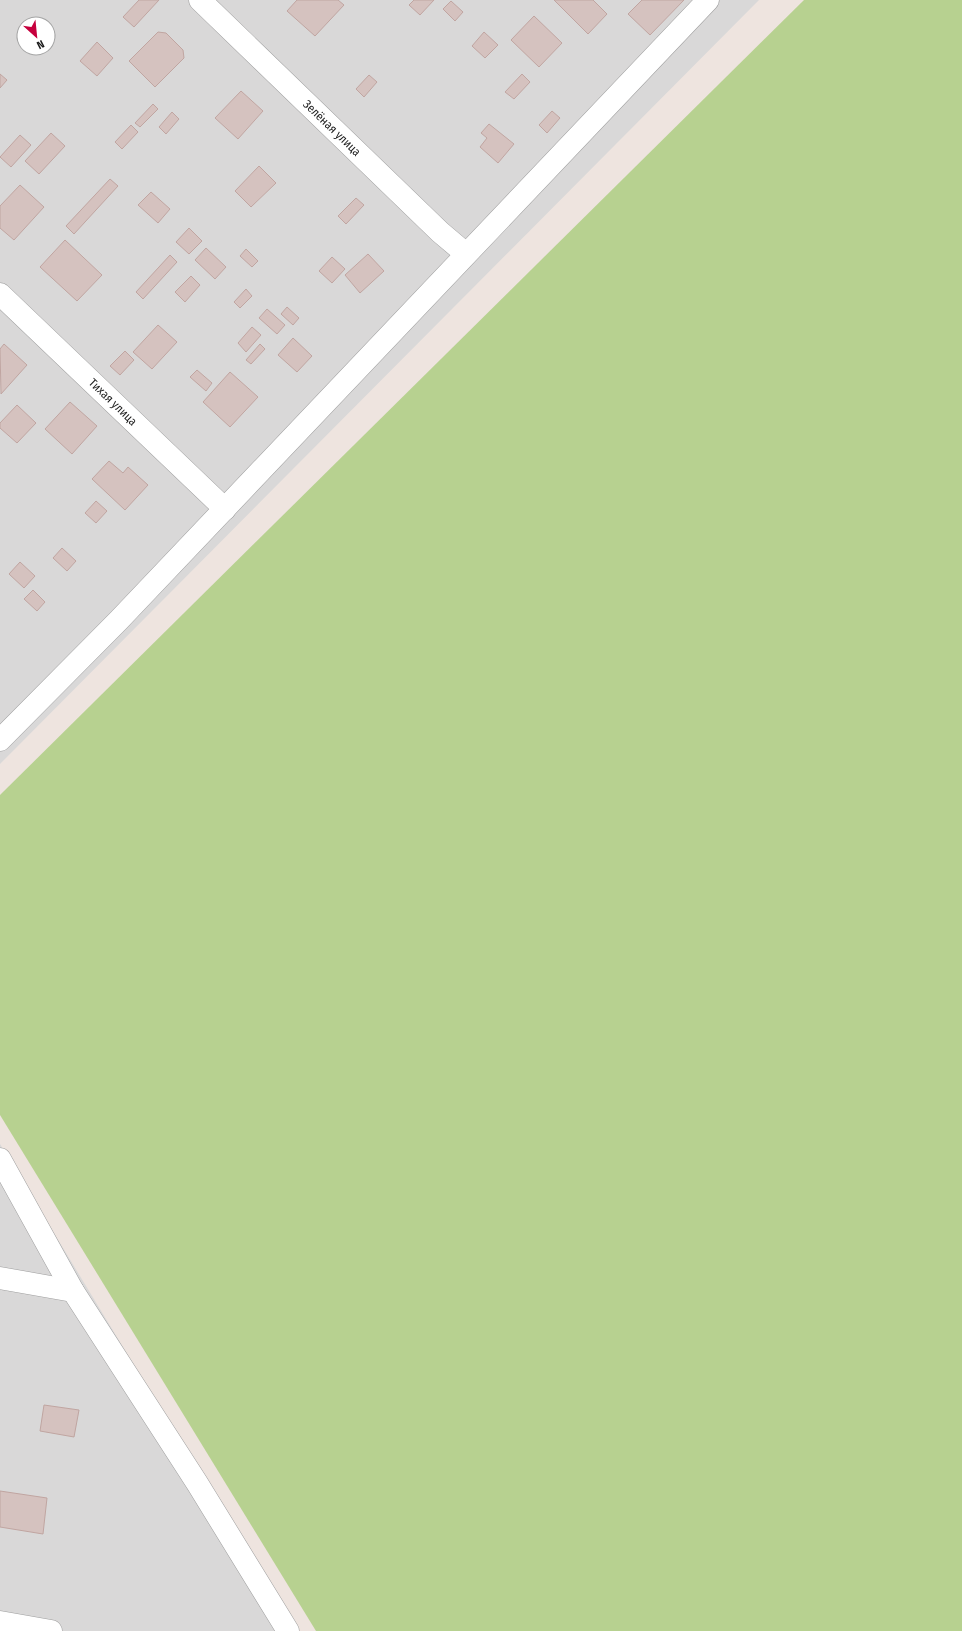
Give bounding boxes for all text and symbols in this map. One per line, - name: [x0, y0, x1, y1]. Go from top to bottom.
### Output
- north arrow: [16, 16, 56, 56]
- text: N: [34, 37, 46, 52]
- street label: Зелёная улица: [300, 97, 364, 159]
- street label: Тихая улица: [86, 376, 140, 428]

